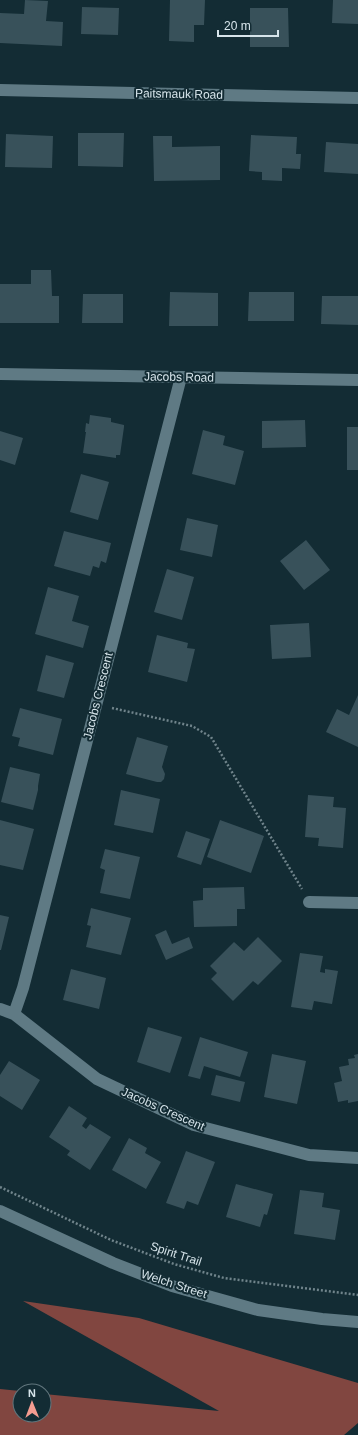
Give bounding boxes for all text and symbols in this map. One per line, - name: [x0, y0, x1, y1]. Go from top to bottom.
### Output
- scale bar: [218, 12, 278, 38]
- text: 20 m: [224, 19, 251, 33]
- street label: Paitsmauk Road: [135, 86, 223, 102]
- street label: Jacobs Road: [144, 369, 214, 385]
- street label: Jacobs Crescent: [80, 650, 116, 741]
- street label: Jacobs Crescent: [119, 1084, 207, 1134]
- street label: Spirit Trail: [148, 1239, 204, 1269]
- street label: Welch Street: [139, 1267, 209, 1301]
- north arrow: [12, 1383, 52, 1423]
- text: N: [28, 1387, 36, 1399]

